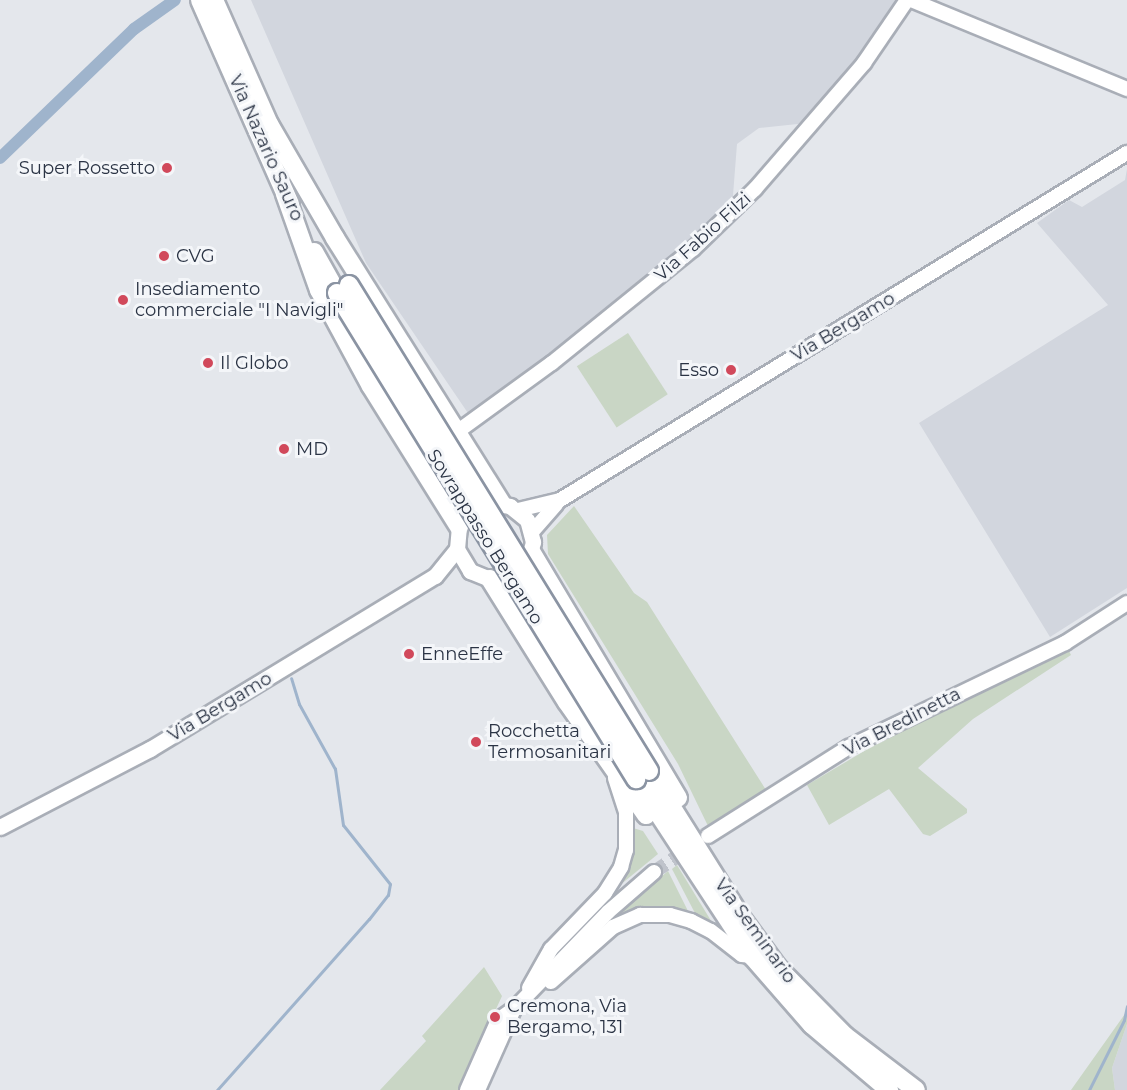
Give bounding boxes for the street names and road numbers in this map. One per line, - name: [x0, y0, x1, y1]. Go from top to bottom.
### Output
- street label: Via Nazario Sauro: [224, 72, 308, 224]
- street label: Via Fabio Filzi: [650, 188, 756, 286]
- street label: Via Bergamo: [787, 288, 899, 366]
- street label: Sovrappasso Bergamo: [422, 446, 548, 628]
- street label: Via Bergamo: [164, 668, 276, 746]
- street label: Via Bredinetta: [840, 683, 964, 761]
- street label: Via Seminario: [710, 874, 800, 988]

